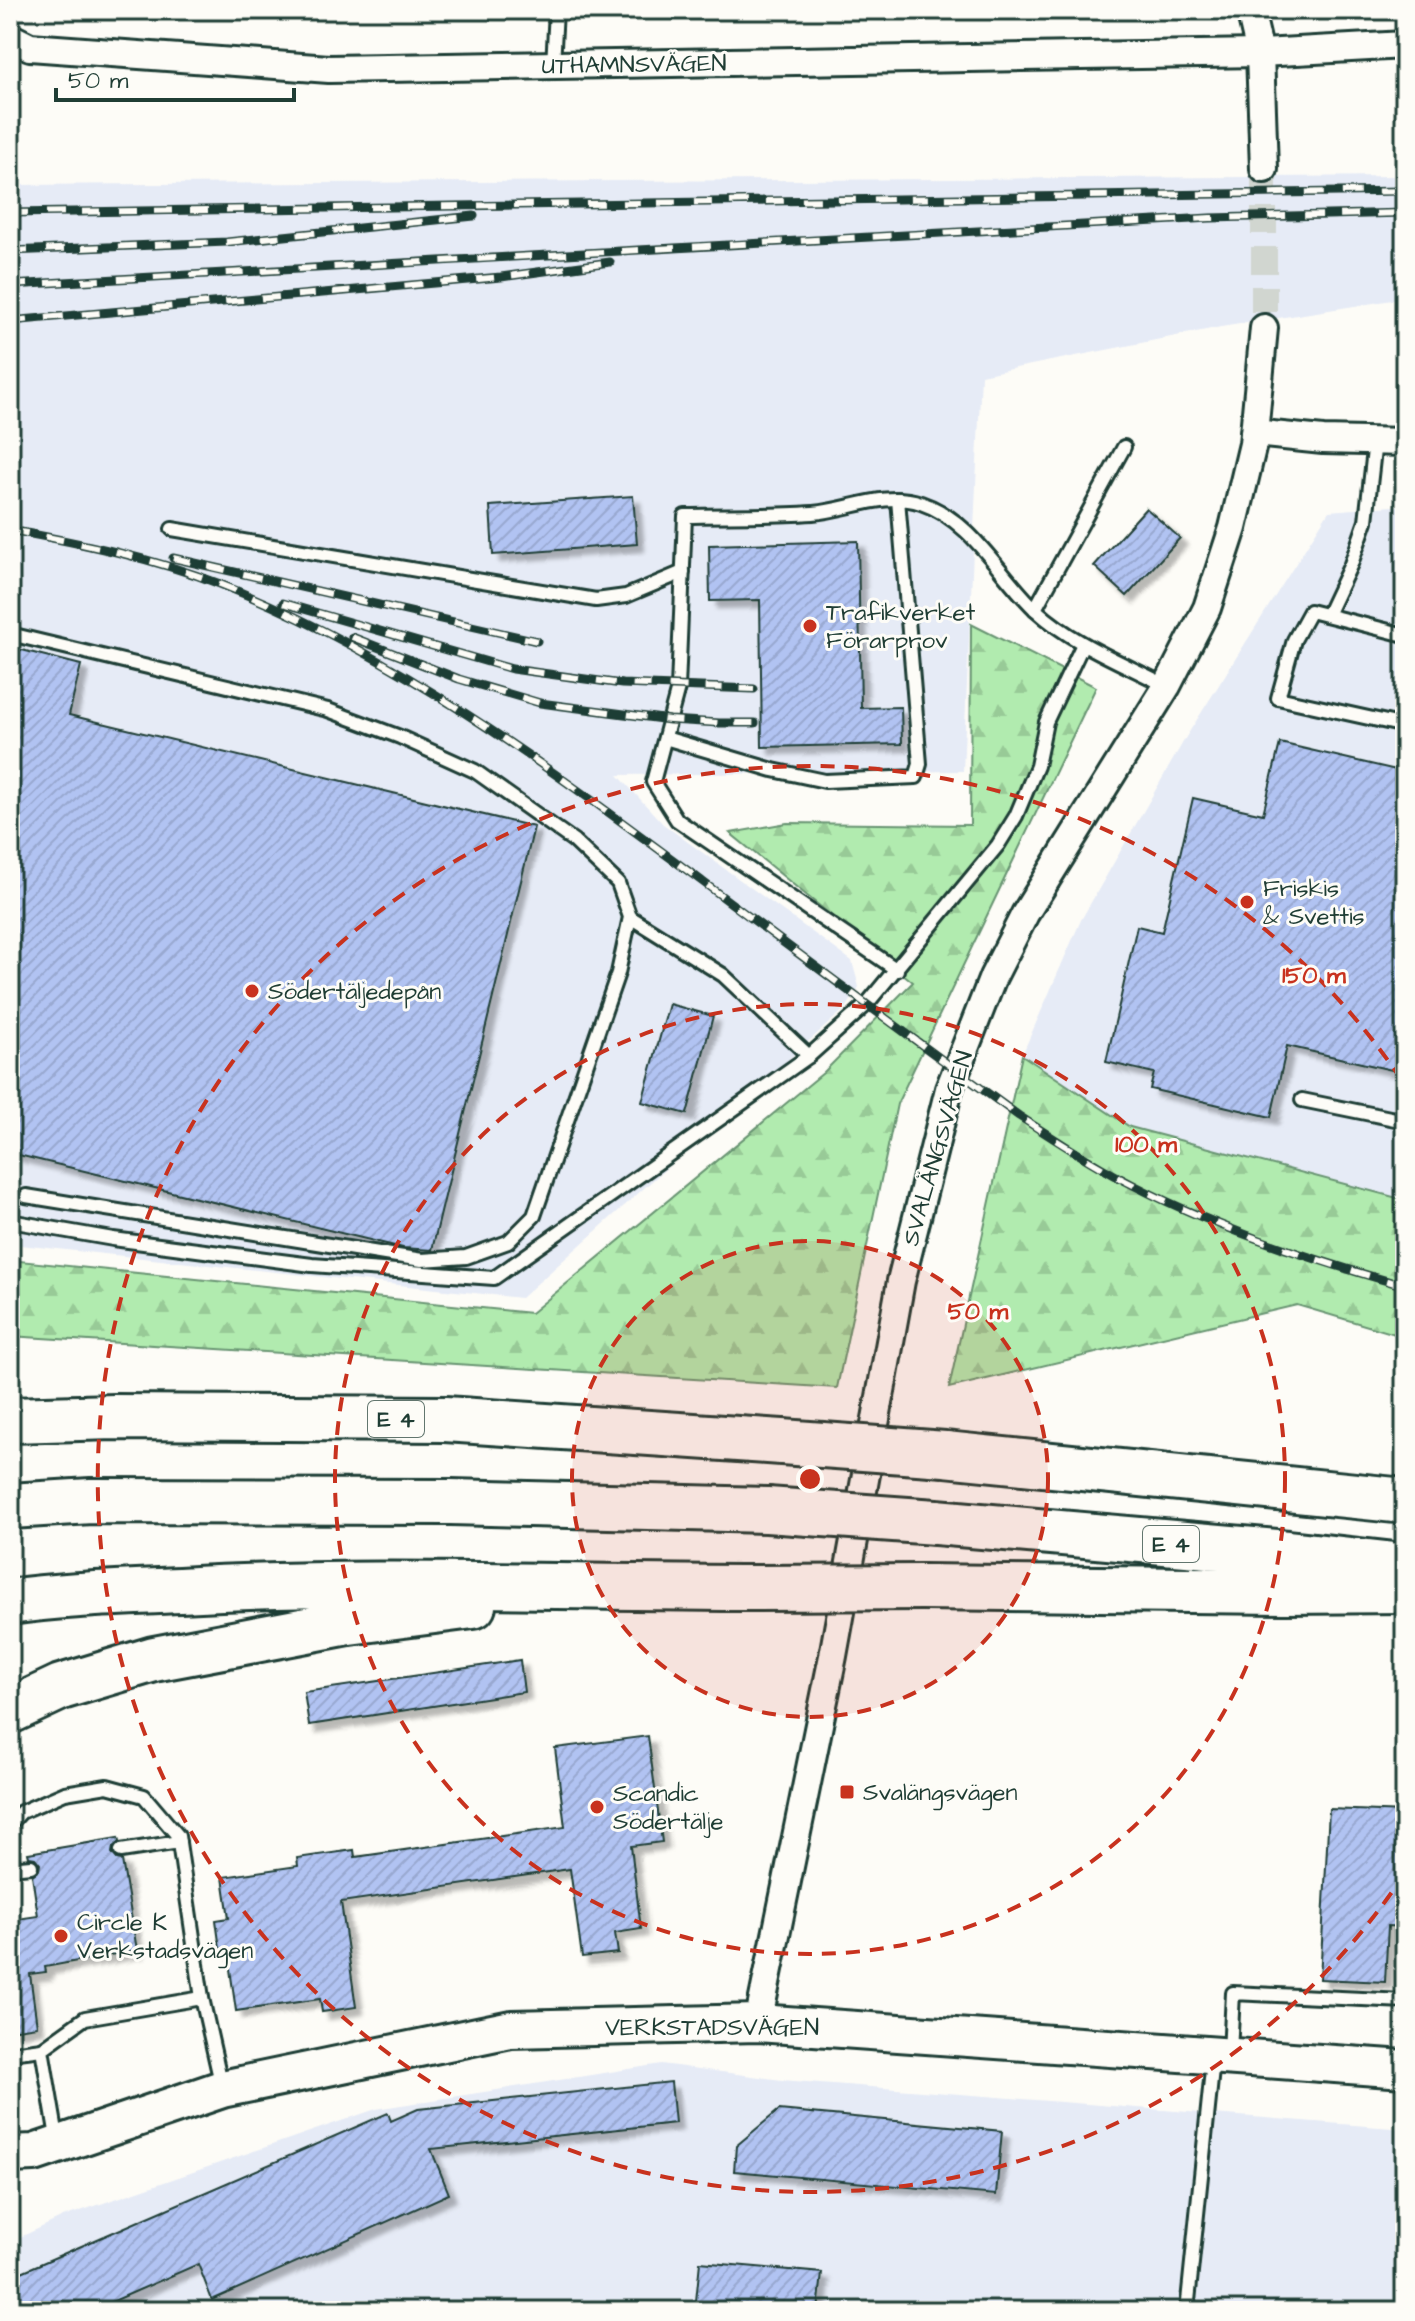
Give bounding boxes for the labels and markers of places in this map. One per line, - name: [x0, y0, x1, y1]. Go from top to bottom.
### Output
- place label: Trafikverket Förarprov: [826, 596, 975, 658]
- marker: Trafikverket Förarprov: [801, 617, 819, 635]
- place label: Friskis & Svettis: [1263, 872, 1365, 934]
- marker: Friskis & Svettis: [1238, 893, 1256, 911]
- place label: Södertäljedepån: [268, 975, 441, 1009]
- marker: Södertäljedepån: [243, 982, 261, 1000]
- centre of rings: [796, 1465, 824, 1493]
- place label: Svalängsvägen: [863, 1776, 1018, 1811]
- place label: Scandic Södertälje: [613, 1777, 723, 1839]
- marker: Svalängsvägen: [838, 1783, 856, 1801]
- marker: Scandic Södertälje: [588, 1798, 606, 1816]
- place label: Circle K Verkstadsvägen: [77, 1906, 253, 1969]
- marker: Circle K Verkstadsvägen: [52, 1927, 70, 1945]

